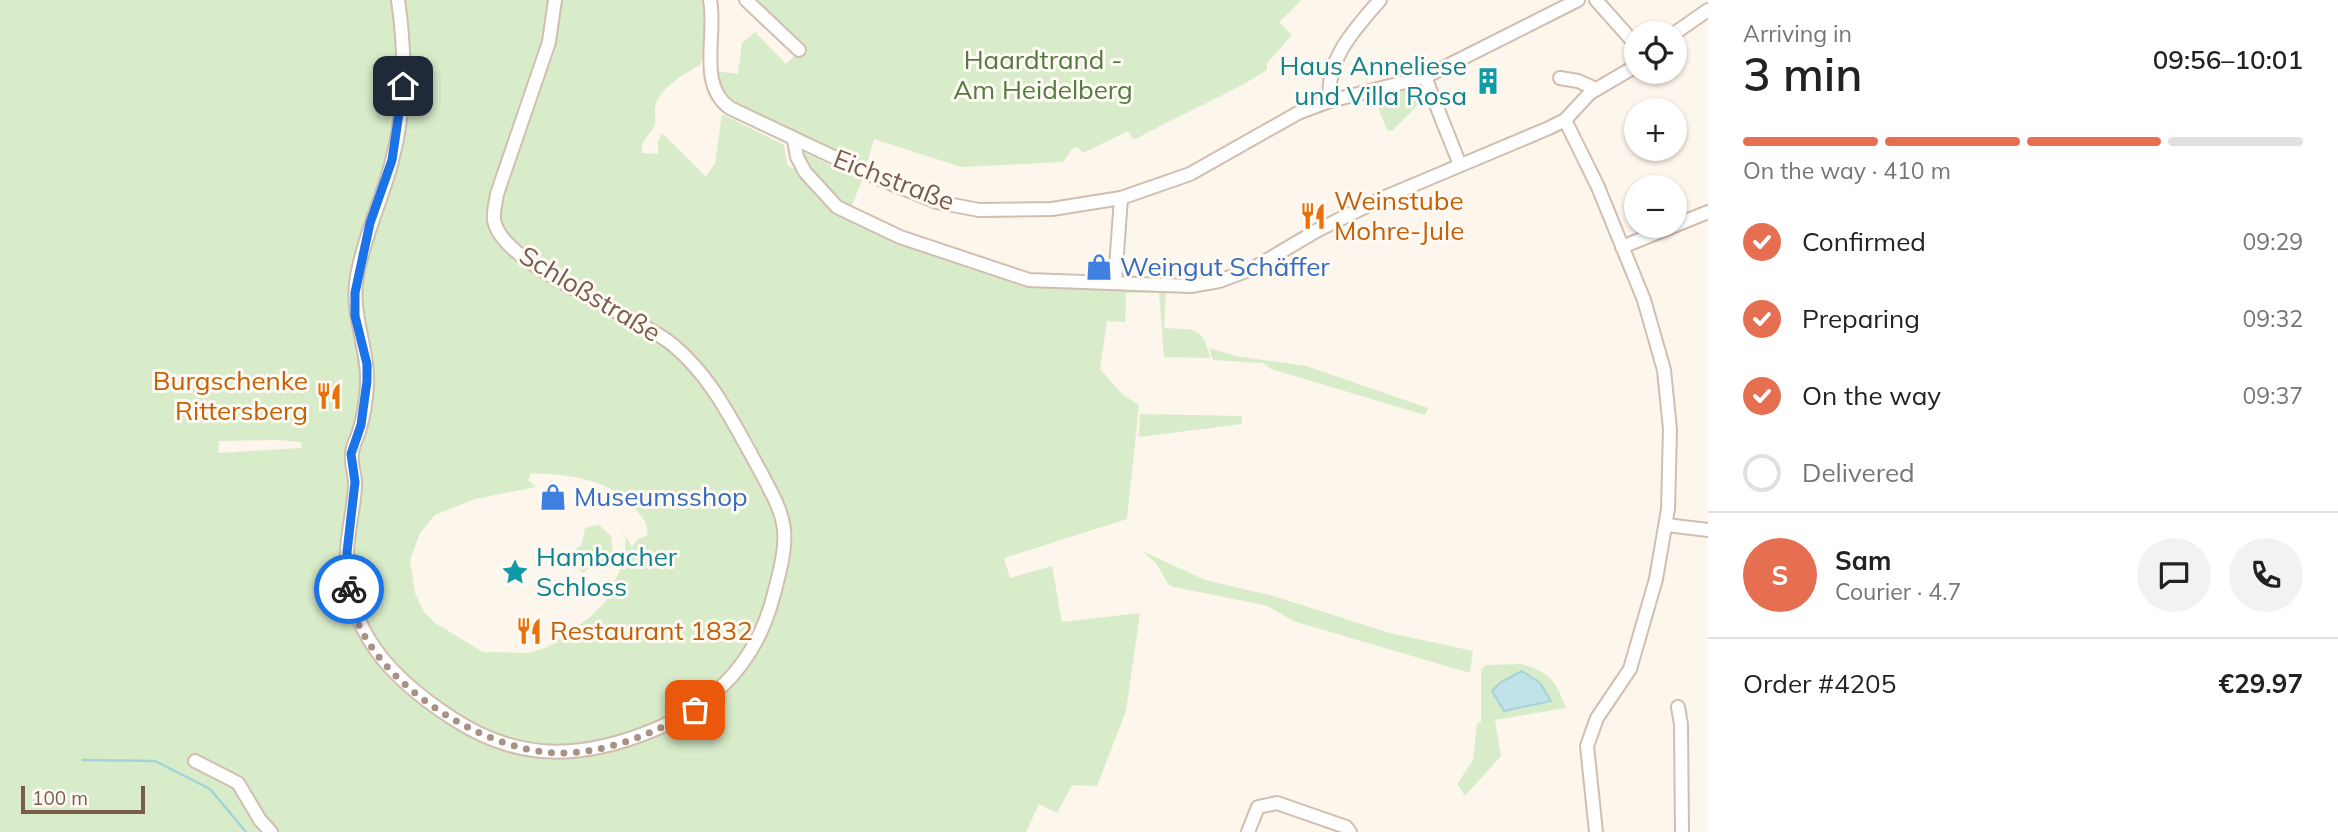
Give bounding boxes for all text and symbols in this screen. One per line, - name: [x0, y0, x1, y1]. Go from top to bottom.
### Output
- text: Arriving in: [1743, 19, 1852, 48]
- map controls: [1624, 21, 1687, 238]
- button: locate: [1624, 21, 1687, 84]
- park label: Haardtrand - Am Heidelberg: [953, 43, 1133, 106]
- text: 09:56–10:01: [2153, 43, 2303, 76]
- text: 3 min: [1743, 45, 1862, 103]
- place label: Haus Anneliese und Villa Rosa: [1280, 49, 1467, 112]
- pin: [373, 56, 433, 116]
- building icon: Haus Anneliese und Villa Rosa: [1473, 66, 1503, 96]
- icon: home: [384, 67, 422, 105]
- button: +: [1624, 98, 1687, 161]
- street label: Eichstraße: [829, 141, 959, 218]
- text: On the way · 410 m: [1743, 156, 1951, 185]
- button: −: [1624, 175, 1687, 238]
- place label: Weinstube Mohre-Jule: [1334, 184, 1464, 247]
- restaurant icon: Weinstube Mohre-Jule: [1298, 201, 1328, 231]
- icon: check: [1743, 223, 1781, 261]
- text: Confirmed: [1802, 225, 1926, 258]
- text: 09:29: [2243, 227, 2303, 256]
- street label: Schloßstraße: [514, 238, 667, 349]
- place label: Weingut Schäffer: [1120, 250, 1330, 283]
- shop icon: Weingut Schäffer: [1084, 252, 1114, 282]
- icon: check: [1743, 300, 1781, 338]
- text: Preparing: [1802, 302, 1920, 335]
- text: 09:32: [2243, 304, 2303, 333]
- place label: Burgschenke Rittersberg: [153, 364, 308, 427]
- icon: check: [1743, 377, 1781, 415]
- text: On the way: [1802, 379, 1941, 412]
- restaurant icon: Burgschenke Rittersberg: [314, 381, 344, 411]
- text: 09:37: [2243, 381, 2303, 410]
- text: Delivered: [1802, 456, 1915, 489]
- place label: Museumsshop: [574, 480, 748, 513]
- shop icon: Museumsshop: [538, 482, 568, 512]
- button: chat: [2137, 538, 2211, 612]
- button: phone: [2229, 538, 2303, 612]
- place label: Hambacher Schloss: [536, 540, 678, 603]
- text: Sam: [1835, 544, 1891, 577]
- courier: [314, 554, 384, 624]
- place icon: Hambacher Schloss: [500, 557, 530, 587]
- text: S: [1772, 559, 1788, 592]
- icon: bike: [330, 570, 368, 608]
- text: Courier · 4.7: [1835, 577, 1961, 606]
- place label: Restaurant 1832: [550, 614, 753, 647]
- restaurant icon: Restaurant 1832: [514, 616, 544, 646]
- text: Order #4205: [1743, 667, 1896, 700]
- text: €29.97: [2219, 667, 2303, 700]
- pin: [665, 680, 725, 740]
- icon: bag: [676, 691, 714, 729]
- scale bar: [21, 783, 145, 815]
- text: 100 m: [32, 786, 88, 810]

